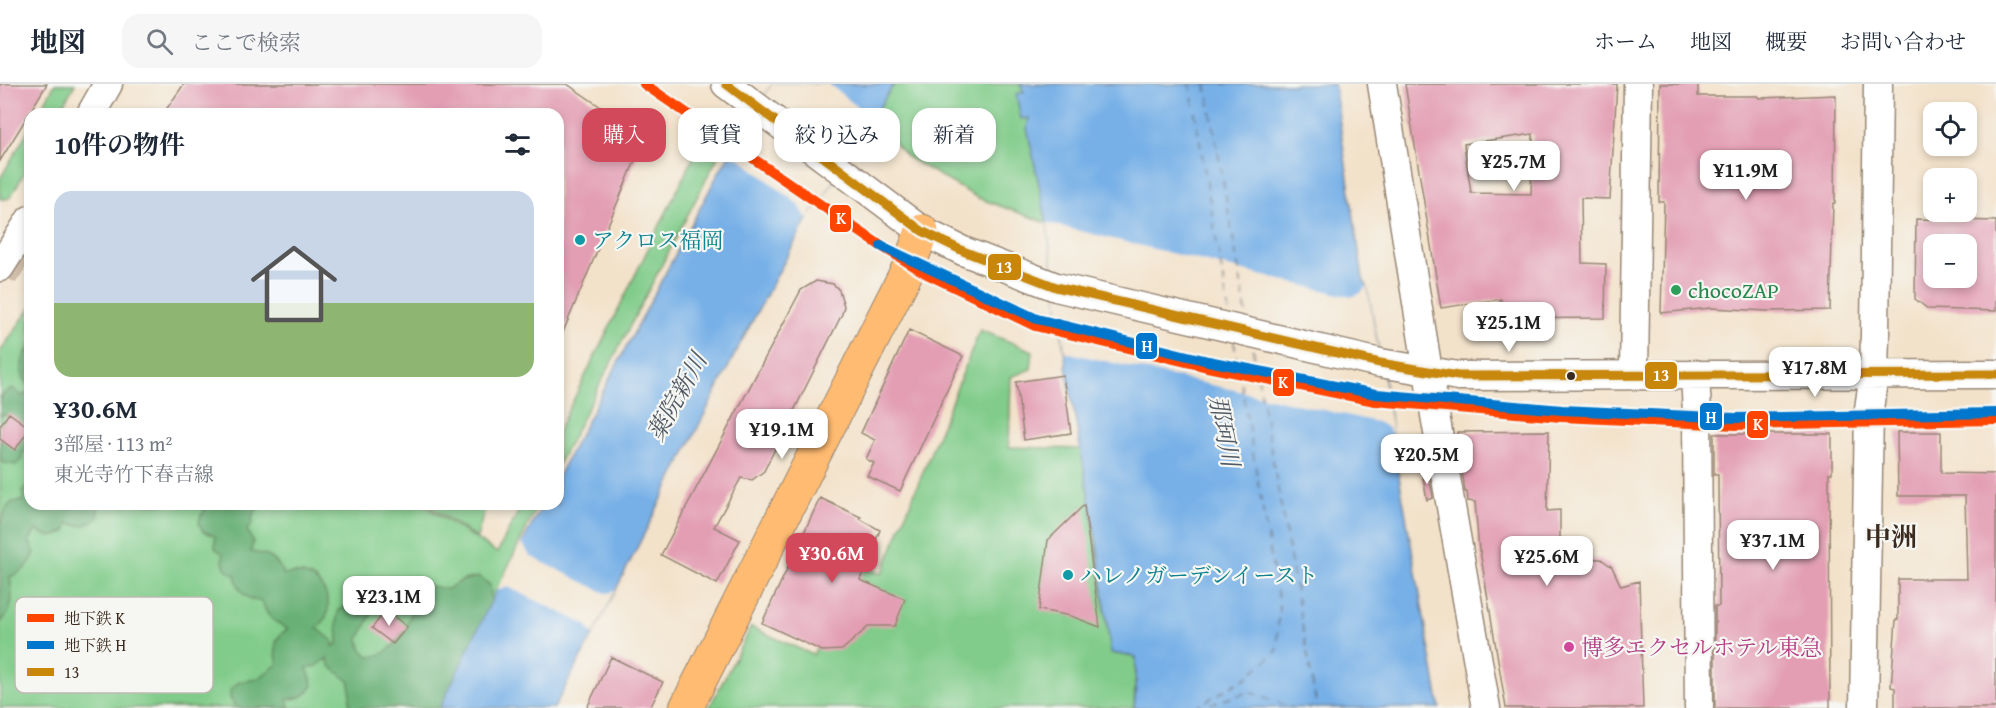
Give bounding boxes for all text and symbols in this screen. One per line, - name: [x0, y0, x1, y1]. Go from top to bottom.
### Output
- search box: [122, 14, 542, 68]
- text: 地図: [30, 21, 86, 62]
- icon: search: [143, 25, 176, 58]
- text: ここで検索: [191, 26, 301, 58]
- text: ホーム: [1594, 26, 1657, 57]
- text: 地図: [1690, 26, 1732, 57]
- text: 概要: [1765, 26, 1807, 57]
- text: お問い合わせ: [1840, 26, 1966, 57]
- map controls: [1923, 102, 1977, 288]
- button: locate: [1923, 102, 1977, 156]
- chip: 購入: [582, 108, 666, 162]
- chip: 賃貸: [678, 108, 762, 162]
- chip: 絞り込み: [774, 108, 900, 162]
- chip: 新着: [912, 108, 996, 162]
- text: 10件の物件: [54, 125, 185, 164]
- icon: filters: [501, 128, 534, 161]
- pin: ¥25.7M: [1465, 141, 1563, 192]
- text: ¥25.7M: [1482, 146, 1546, 175]
- pin: ¥11.9M: [1697, 150, 1795, 201]
- text: ¥11.9M: [1714, 155, 1778, 184]
- button: +: [1923, 168, 1977, 222]
- line badge: K: [829, 204, 852, 233]
- text: K: [836, 206, 847, 230]
- place label: アクロス福岡: [592, 224, 723, 256]
- icon: home: [240, 230, 348, 338]
- marker: アクロス福岡: [573, 233, 587, 247]
- button: −: [1923, 234, 1977, 288]
- line badge: 13: [987, 253, 1022, 281]
- text: 13: [996, 255, 1012, 279]
- place label: chocoZAP: [1688, 274, 1779, 306]
- marker: chocoZAP: [1669, 283, 1683, 297]
- pin: ¥25.1M: [1460, 302, 1558, 353]
- text: ¥25.1M: [1477, 307, 1541, 336]
- line badge: H: [1135, 332, 1158, 360]
- text: H: [1141, 334, 1153, 358]
- water label: 薬院新川: [638, 344, 717, 447]
- pin: ¥17.8M: [1766, 347, 1864, 398]
- text: ¥17.8M: [1783, 352, 1847, 381]
- line badge: 13: [1644, 361, 1678, 390]
- text: 13: [1653, 363, 1669, 387]
- line badge: K: [1272, 368, 1295, 397]
- text: K: [1278, 370, 1289, 394]
- unlabelled marker: [1565, 370, 1577, 382]
- text: ¥30.6M: [54, 389, 138, 428]
- water label: 那珂川: [1200, 392, 1249, 473]
- line badge: H: [1699, 402, 1723, 431]
- text: H: [1705, 405, 1717, 429]
- pin: ¥19.1M: [733, 409, 831, 460]
- line badge: K: [1746, 410, 1769, 439]
- text: K: [1753, 412, 1764, 436]
- text: ¥19.1M: [750, 414, 814, 443]
- text: 3部屋 · 113 m²: [54, 429, 172, 458]
- pin: ¥20.5M: [1378, 434, 1476, 485]
- text: ¥20.5M: [1395, 439, 1459, 468]
- text: 東光寺竹下春吉線: [54, 459, 214, 488]
- district label: 中洲: [1865, 517, 1917, 556]
- pin: ¥37.1M: [1724, 520, 1822, 571]
- text: ¥37.1M: [1741, 525, 1805, 554]
- pin: ¥30.6M: [783, 533, 881, 584]
- pin: ¥25.6M: [1498, 536, 1596, 587]
- text: ¥30.6M: [800, 538, 864, 567]
- text: ¥25.6M: [1515, 541, 1579, 570]
- place label: ハレノガーデンイースト: [1080, 559, 1318, 591]
- marker: ハレノガーデンイースト: [1061, 568, 1075, 582]
- pin: ¥23.1M: [340, 576, 438, 627]
- text: ¥23.1M: [357, 581, 421, 610]
- legend: [15, 597, 213, 693]
- text: 地下鉄 K: [64, 606, 126, 630]
- place label: 博多エクセルホテル東急: [1581, 631, 1822, 663]
- text: 地下鉄 H: [64, 633, 127, 657]
- marker: 博多エクセルホテル東急: [1562, 640, 1576, 654]
- text: 13: [64, 660, 79, 684]

